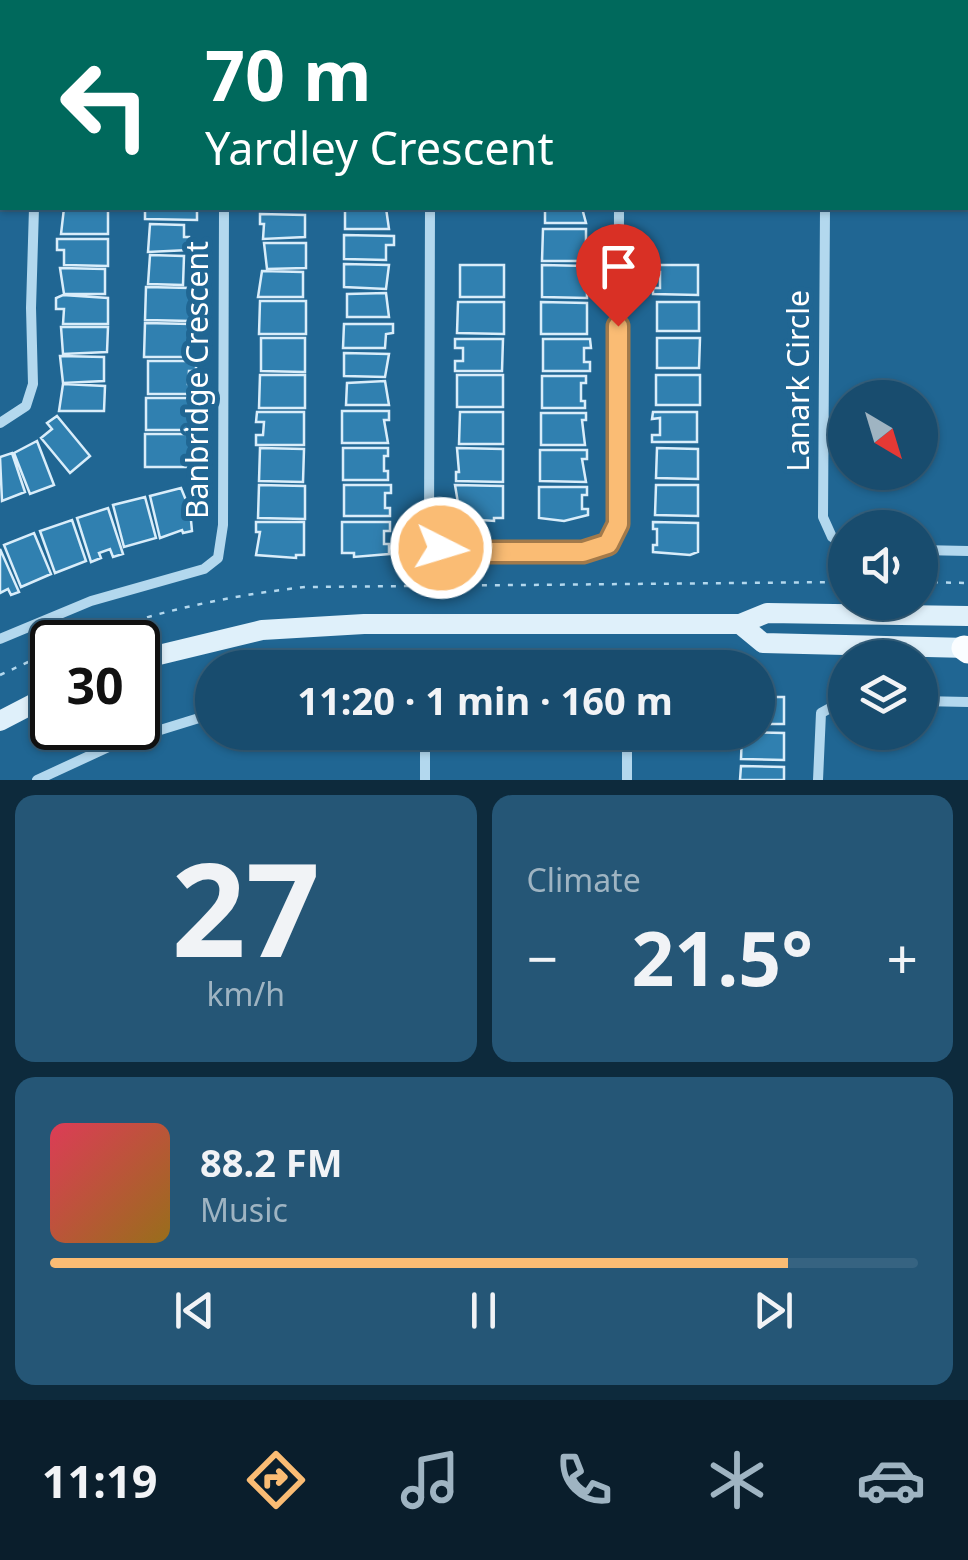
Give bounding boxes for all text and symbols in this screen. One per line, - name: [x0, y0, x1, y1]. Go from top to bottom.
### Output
- text: 70 m: [205, 26, 372, 122]
- icon: left: [40, 40, 170, 170]
- text: Yardley Crescent: [205, 117, 554, 178]
- pin: [576, 224, 661, 327]
- icon: arrive: [591, 239, 646, 294]
- street label: Banbridge Crescent: [176, 241, 217, 519]
- street label: Lanark Circle: [777, 290, 818, 472]
- north arrow: [828, 380, 938, 490]
- map controls: [828, 380, 938, 750]
- position arrow: [389, 496, 493, 600]
- button: sound: [828, 510, 938, 620]
- speed limit sign: 30: [30, 620, 160, 750]
- button: layers: [828, 640, 938, 750]
- text: 11:20 · 1 min · 160 m: [297, 674, 673, 726]
- text: 27: [171, 818, 320, 995]
- text: Climate: [527, 858, 641, 901]
- text: 21.5°: [631, 906, 813, 1008]
- text: −: [527, 920, 558, 995]
- text: +: [887, 920, 918, 995]
- text: km/h: [206, 972, 285, 1015]
- text: 88.2 FM: [200, 1136, 342, 1188]
- text: Music: [200, 1188, 288, 1231]
- icon: previous: [167, 1283, 222, 1338]
- icon: pause: [456, 1283, 511, 1338]
- icon: next: [746, 1283, 801, 1338]
- icon: directions: [241, 1445, 311, 1515]
- icon: music: [395, 1445, 465, 1515]
- icon: phone: [549, 1445, 619, 1515]
- icon: climate: [702, 1445, 772, 1515]
- icon: car: [856, 1445, 926, 1515]
- text: 11:19: [42, 1450, 157, 1511]

